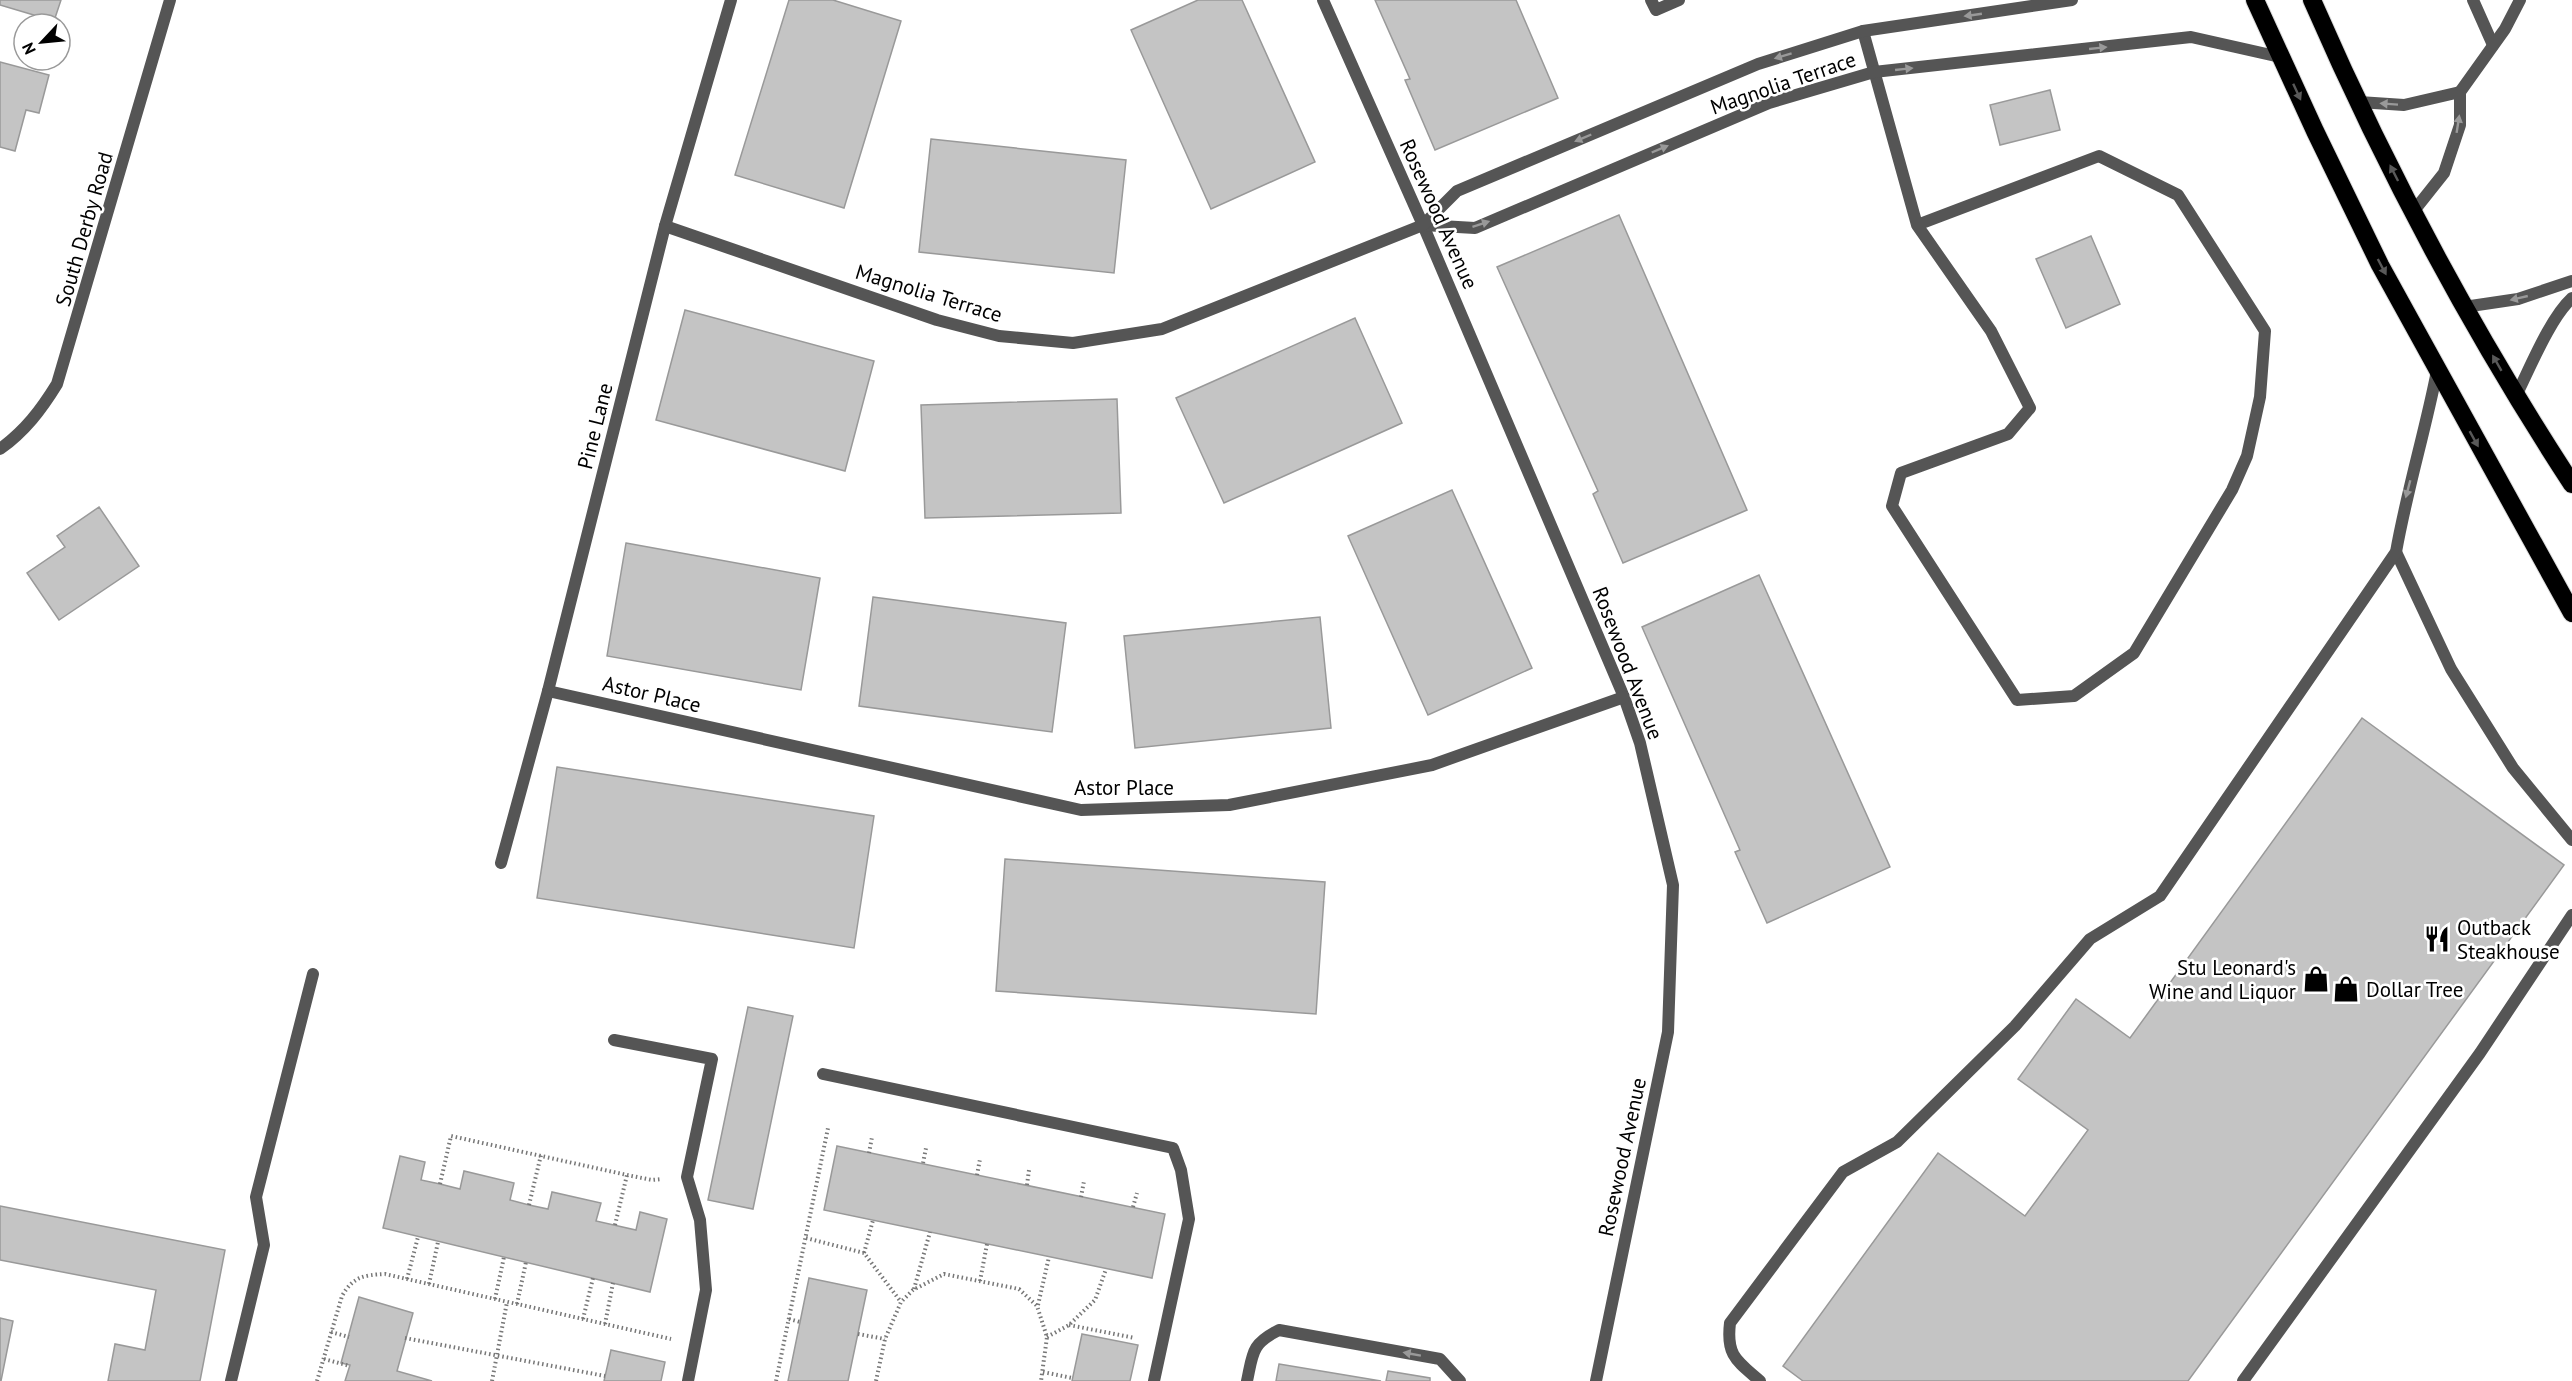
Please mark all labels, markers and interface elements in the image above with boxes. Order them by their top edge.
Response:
one-way arrow [1963,10,1982,19]
north arrow [12,12,72,72]
text: N [17,39,40,58]
one-way arrow [2089,43,2108,52]
street label: Magnolia Terrace [1707,45,1859,121]
one-way arrow [1774,52,1792,61]
one-way arrow [1895,64,1914,74]
one-way arrow [2292,83,2301,100]
one-way arrow [2380,99,2399,109]
one-way arrow [2454,114,2463,133]
one-way arrow [1573,133,1591,143]
street label: Rosewood Avenue [1394,135,1484,293]
one-way arrow [1652,144,1670,154]
street label: South Derby Road [49,149,119,309]
one-way arrow [2389,165,2399,182]
one-way arrow [1472,219,1490,229]
street label: Magnolia Terrace [852,258,1006,328]
one-way arrow [2376,258,2386,276]
one-way arrow [2509,294,2528,303]
one-way arrow [2492,354,2502,371]
street label: Pine Lane [571,380,619,472]
one-way arrow [2469,430,2479,447]
one-way arrow [2403,480,2412,498]
street label: Rosewood Avenue [1586,583,1670,743]
street label: Astor Place [600,670,704,718]
street label: Astor Place [1074,774,1174,801]
place label: Outback Steakhouse [2457,914,2560,965]
restaurant icon: Outback Steakhouse [2422,924,2452,954]
place label: Stu Leonard's Wine and Liquor [2149,954,2296,1005]
shop icon: Stu Leonard's Wine and Liquor [2301,964,2331,994]
shop icon: Dollar Tree [2331,974,2361,1004]
place label: Dollar Tree [2366,976,2463,1003]
street label: Rosewood Avenue [1592,1075,1652,1239]
one-way arrow [1402,1349,1421,1358]

